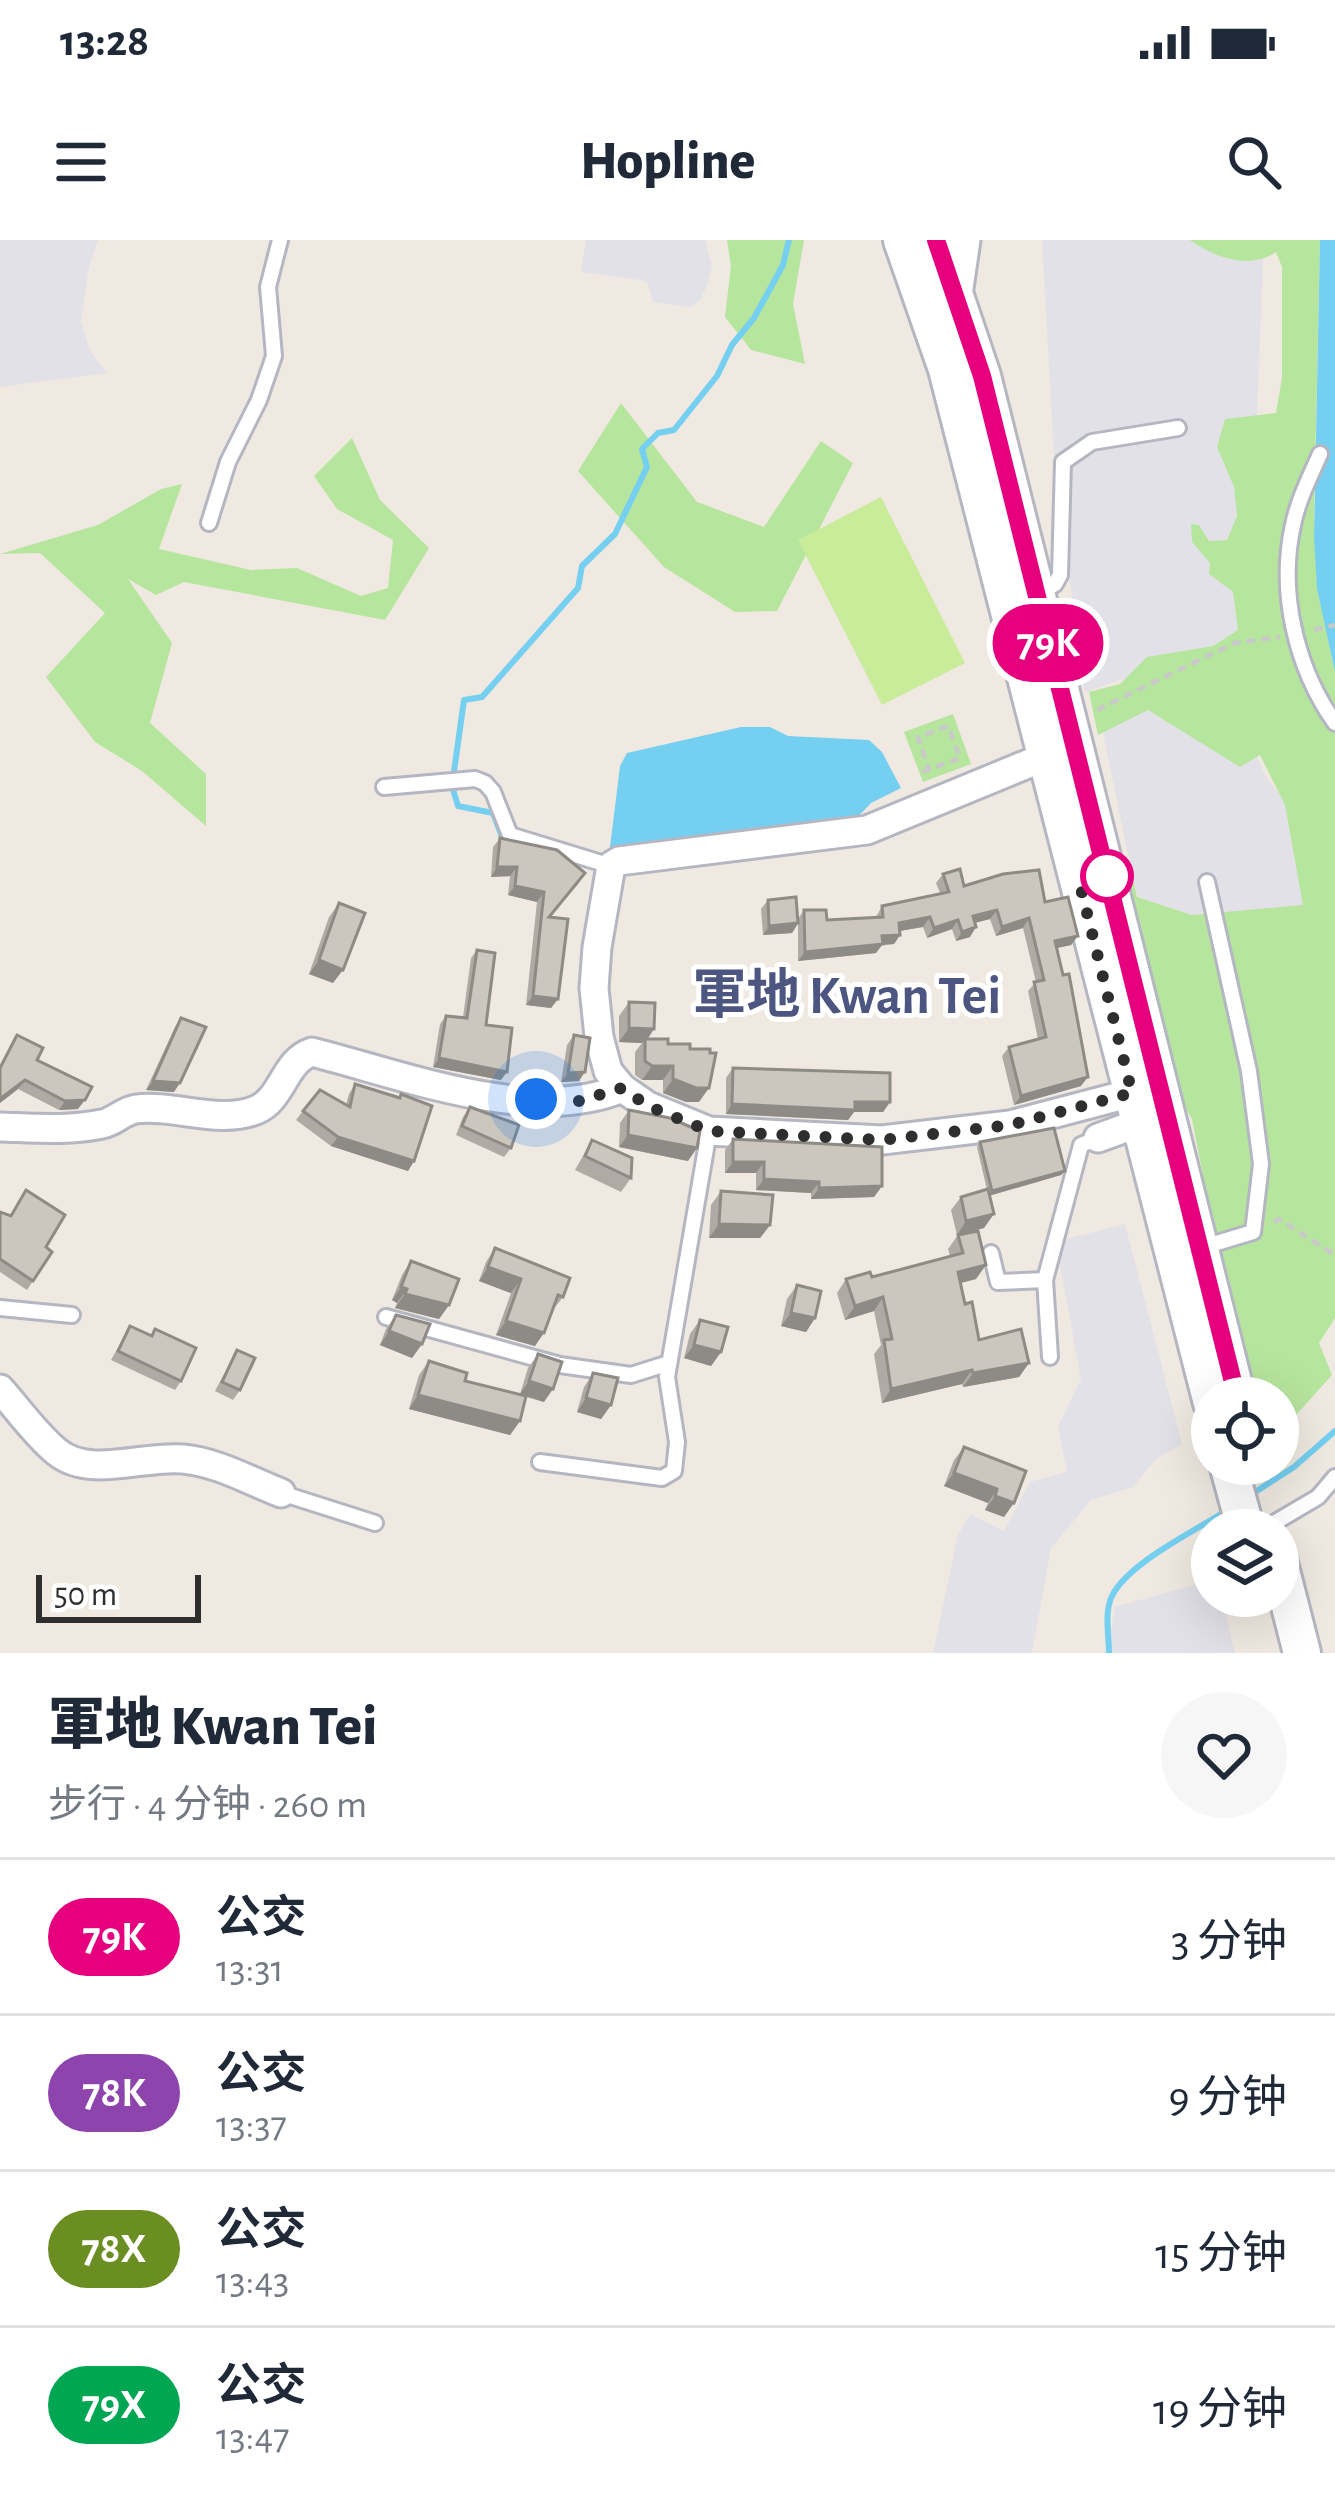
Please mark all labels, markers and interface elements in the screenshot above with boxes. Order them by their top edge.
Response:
text: 13:28 [60,19,149,64]
icon: menu [48,129,114,195]
icon: search [1221,129,1287,195]
text: Hopline [580,135,755,189]
line badge: 79K [979,604,1117,682]
text: 79K [1017,622,1079,664]
unlabelled marker [1082,851,1132,901]
district label: 軍地 Kwan Tei [693,967,1001,1024]
your location [506,1069,566,1129]
map controls [1191,1377,1299,1617]
button: locate [1191,1377,1299,1485]
button: layers [1191,1509,1299,1617]
scale bar [36,1569,201,1622]
text: 50 m [54,1579,117,1612]
button: heart [1161,1692,1287,1818]
text: 軍地 Kwan Tei [48,1698,377,1755]
text: 步行 · 4 分钟 · 260 m [48,1786,367,1825]
text: 公交 [216,1896,306,1941]
text: 79K [83,1916,145,1958]
text: 3 分钟 [1171,1920,1287,1965]
text: 13:31 [216,1950,284,1989]
text: 公交 [216,2052,306,2097]
text: 78K [82,2072,146,2114]
text: 9 分钟 [1168,2076,1287,2121]
text: 13:37 [216,2106,287,2145]
text: 公交 [216,2208,306,2253]
text: 78X [81,2228,147,2270]
text: 15 分钟 [1155,2232,1287,2277]
text: 13:43 [216,2262,289,2301]
text: 公交 [216,2364,306,2409]
text: 79X [82,2384,146,2426]
text: 19 分钟 [1153,2388,1287,2433]
text: 13:47 [216,2418,289,2457]

